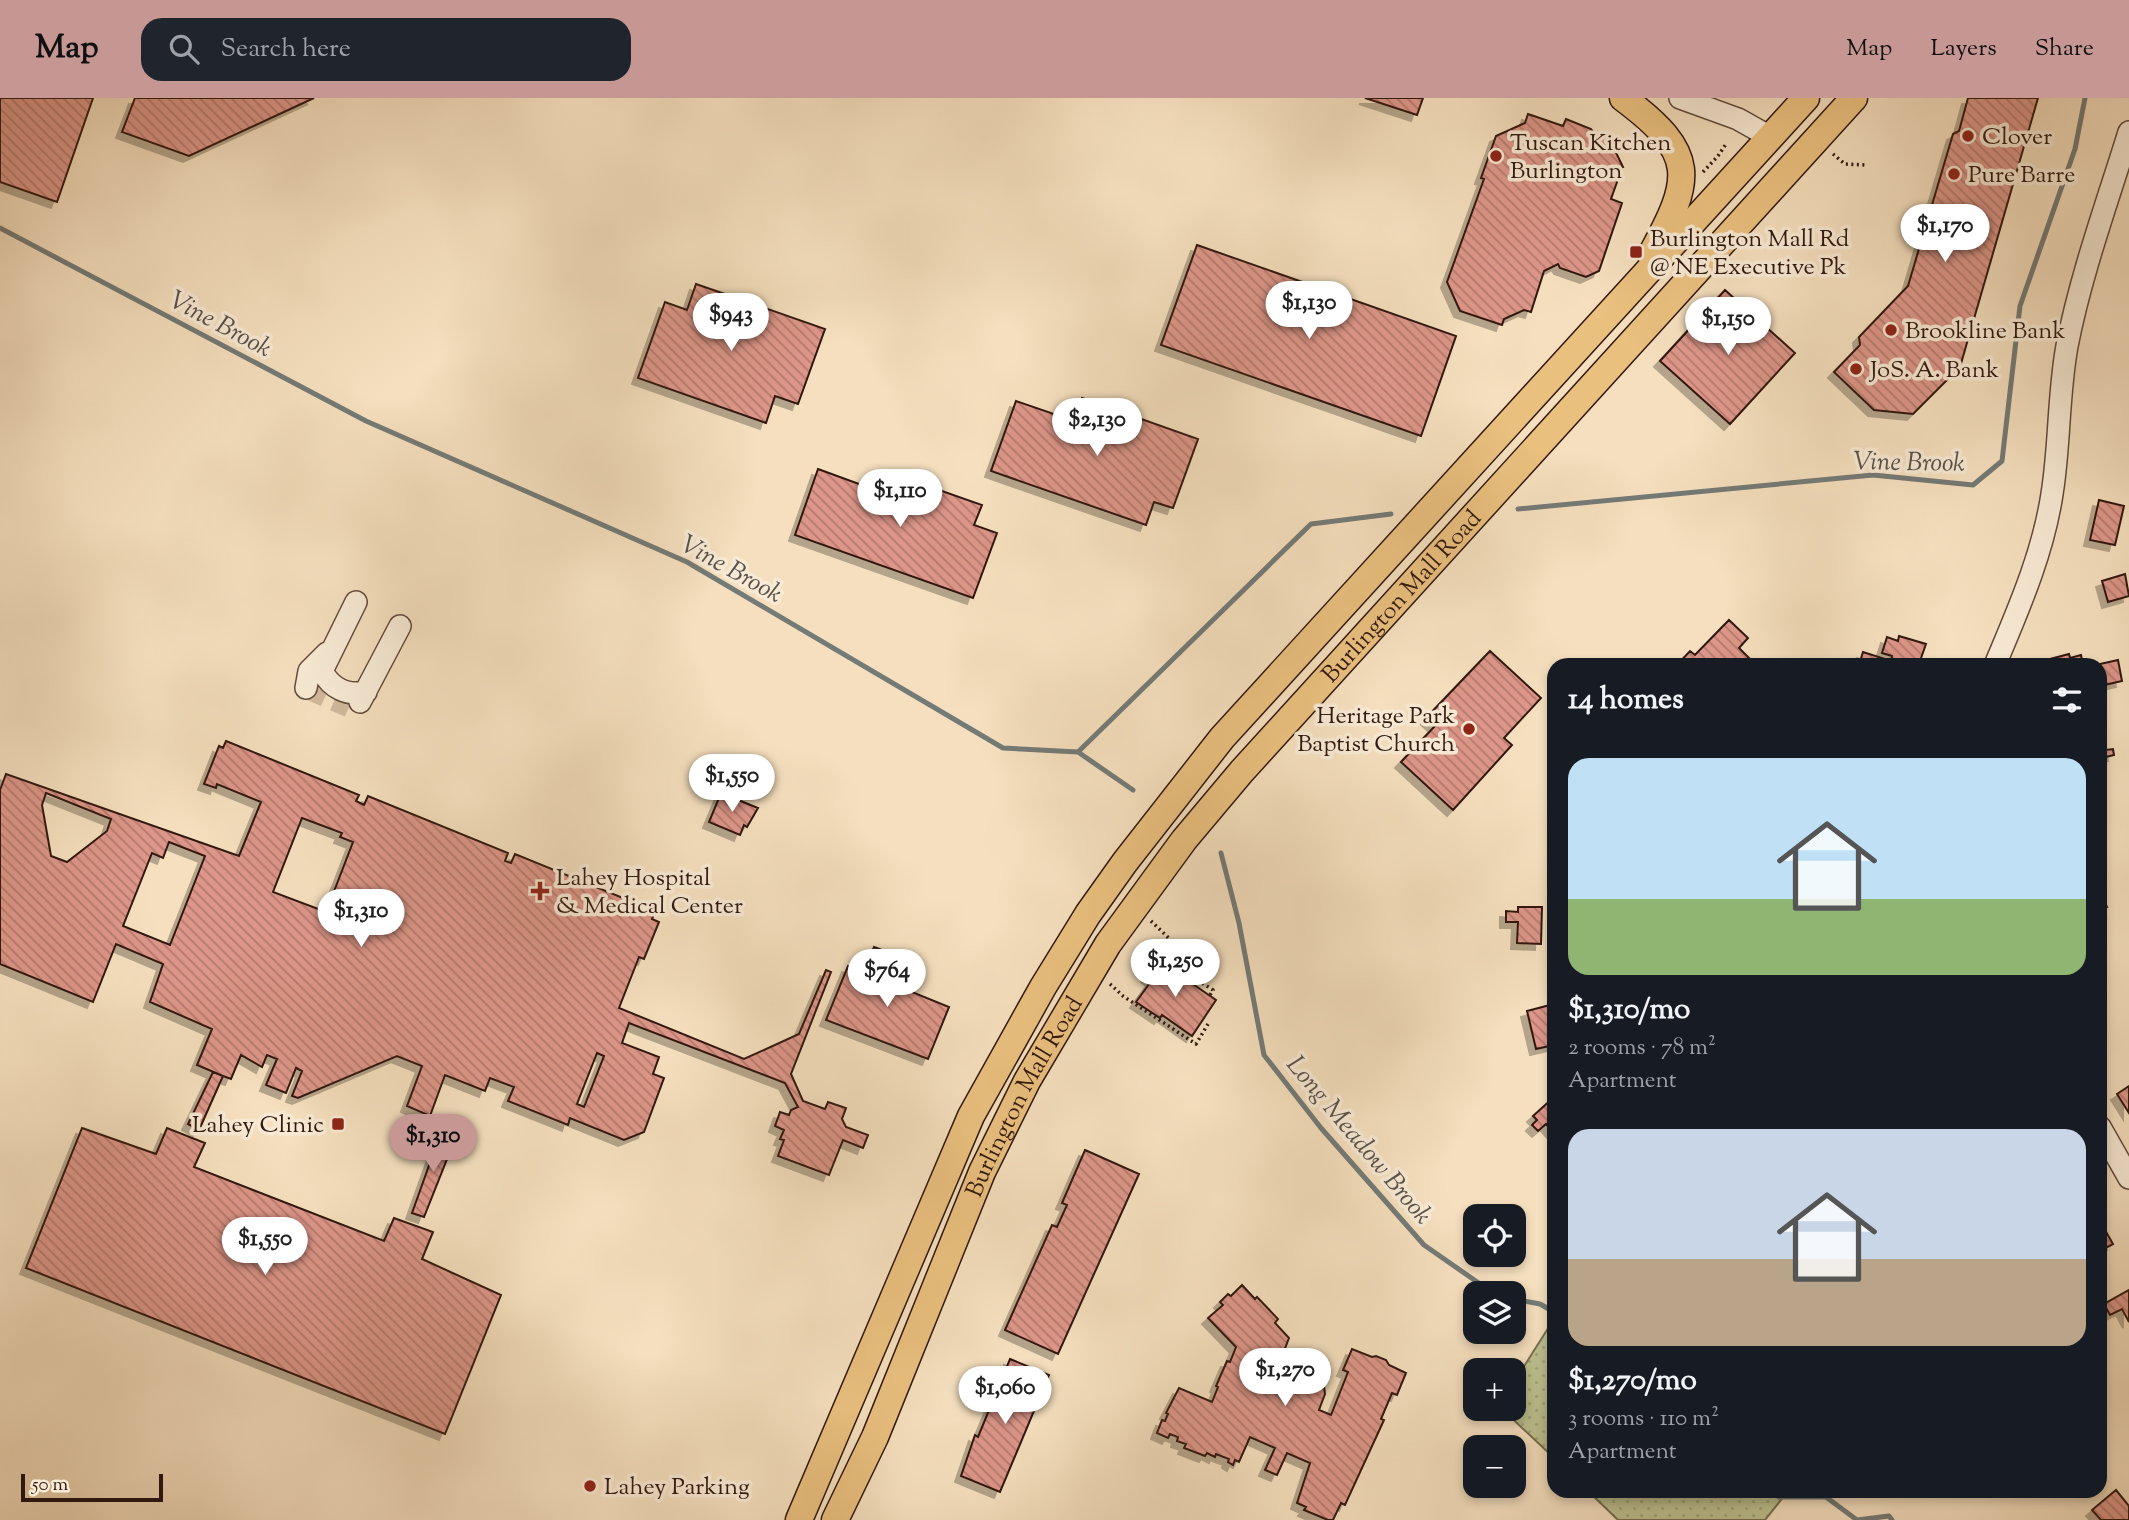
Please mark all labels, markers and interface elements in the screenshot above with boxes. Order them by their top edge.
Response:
search box [141,18,631,81]
text: Map [35,25,99,73]
icon: search [165,30,203,68]
text: Search here [221,31,351,68]
text: Map [1846,32,1892,66]
text: Layers [1930,32,1997,66]
text: Share [2035,32,2094,66]
place label: Clover [1982,121,2052,155]
place label: Tuscan Kitchen Burlington [1510,127,1671,189]
marker: Clover [1960,128,1976,144]
marker: Tuscan Kitchen Burlington [1488,148,1504,164]
place label: Pure Barre [1968,159,2075,193]
marker: Pure Barre [1946,166,1962,182]
pin: $1,170 [1888,204,2002,264]
text: $1,170 [1917,210,1973,243]
place label: Burlington Mall Rd @ NE Executive Pk [1650,223,1850,285]
marker: Burlington Mall Rd @ NE Executive Pk [1628,244,1644,260]
pin: $1,130 [1252,282,1366,341]
water label: Vine Brook [162,283,278,368]
text: $1,130 [1282,287,1336,320]
pin: $943 [690,294,772,353]
pin: $1,150 [1671,298,1785,357]
text: $943 [709,299,753,332]
text: $1,150 [1701,303,1755,336]
place label: Brookline Bank [1905,315,2066,349]
marker: Brookline Bank [1883,322,1899,338]
place label: JoS. A. Bank [1868,354,1999,388]
marker: JoS. A. Bank [1848,361,1864,377]
pin: $2,130 [1040,398,1154,458]
text: $2,130 [1068,404,1126,437]
water label: Vine Brook [1853,444,1965,483]
pin: $1,110 [843,470,957,529]
text: $1,110 [873,475,927,508]
street label: Burlington Mall Road [1315,503,1491,691]
water label: Vine Brook [673,527,789,614]
text: 14 homes [1568,679,1684,722]
icon: filters [2048,681,2086,719]
place label: Heritage Park Baptist Church [1297,700,1455,762]
marker: Heritage Park Baptist Church [1461,721,1477,737]
pin: $1,550 [675,754,789,814]
text: $1,550 [705,760,759,793]
icon: home [1764,803,1890,929]
place label: Lahey Hospital & Medical Center [556,862,743,924]
marker: Lahey Hospital & Medical Center [530,881,550,901]
pin: $1,310 [304,890,418,949]
text: $1,310 [334,895,388,928]
pin: $1,250 [1118,940,1232,999]
text: $1,250 [1147,945,1203,978]
pin: $764 [846,950,928,1009]
text: $764 [864,955,910,988]
text: $1,310/mo [1568,989,1690,1032]
street label: Burlington Mall Road [959,990,1093,1203]
text: 2 rooms · 78 m² [1568,1032,1716,1065]
water label: Long Meadow Brook [1276,1048,1440,1233]
text: Apartment [1568,1065,1677,1098]
place label: Lahey Clinic [192,1109,324,1143]
pin: $1,310 [376,1114,490,1174]
marker: Lahey Clinic [330,1116,346,1132]
text: $1,310 [406,1120,460,1153]
icon: home [1764,1174,1890,1300]
map controls [1463,1204,1526,1498]
button: locate [1463,1204,1526,1267]
pin: $1,550 [208,1218,322,1277]
text: $1,550 [238,1223,292,1256]
button: layers [1463,1281,1526,1344]
pin: $1,270 [1228,1348,1342,1408]
text: $1,270 [1255,1354,1315,1387]
button: + [1463,1358,1526,1421]
text: $1,270/mo [1568,1360,1697,1403]
pin: $1,060 [948,1366,1062,1426]
text: $1,060 [975,1372,1035,1405]
text: 3 rooms · 110 m² [1568,1403,1719,1436]
button: − [1463,1435,1526,1498]
text: Apartment [1568,1436,1677,1469]
scale bar [21,1471,163,1503]
place label: Lahey Parking [604,1471,750,1505]
text: 50 m [32,1472,68,1499]
marker: Lahey Parking [582,1478,598,1494]

